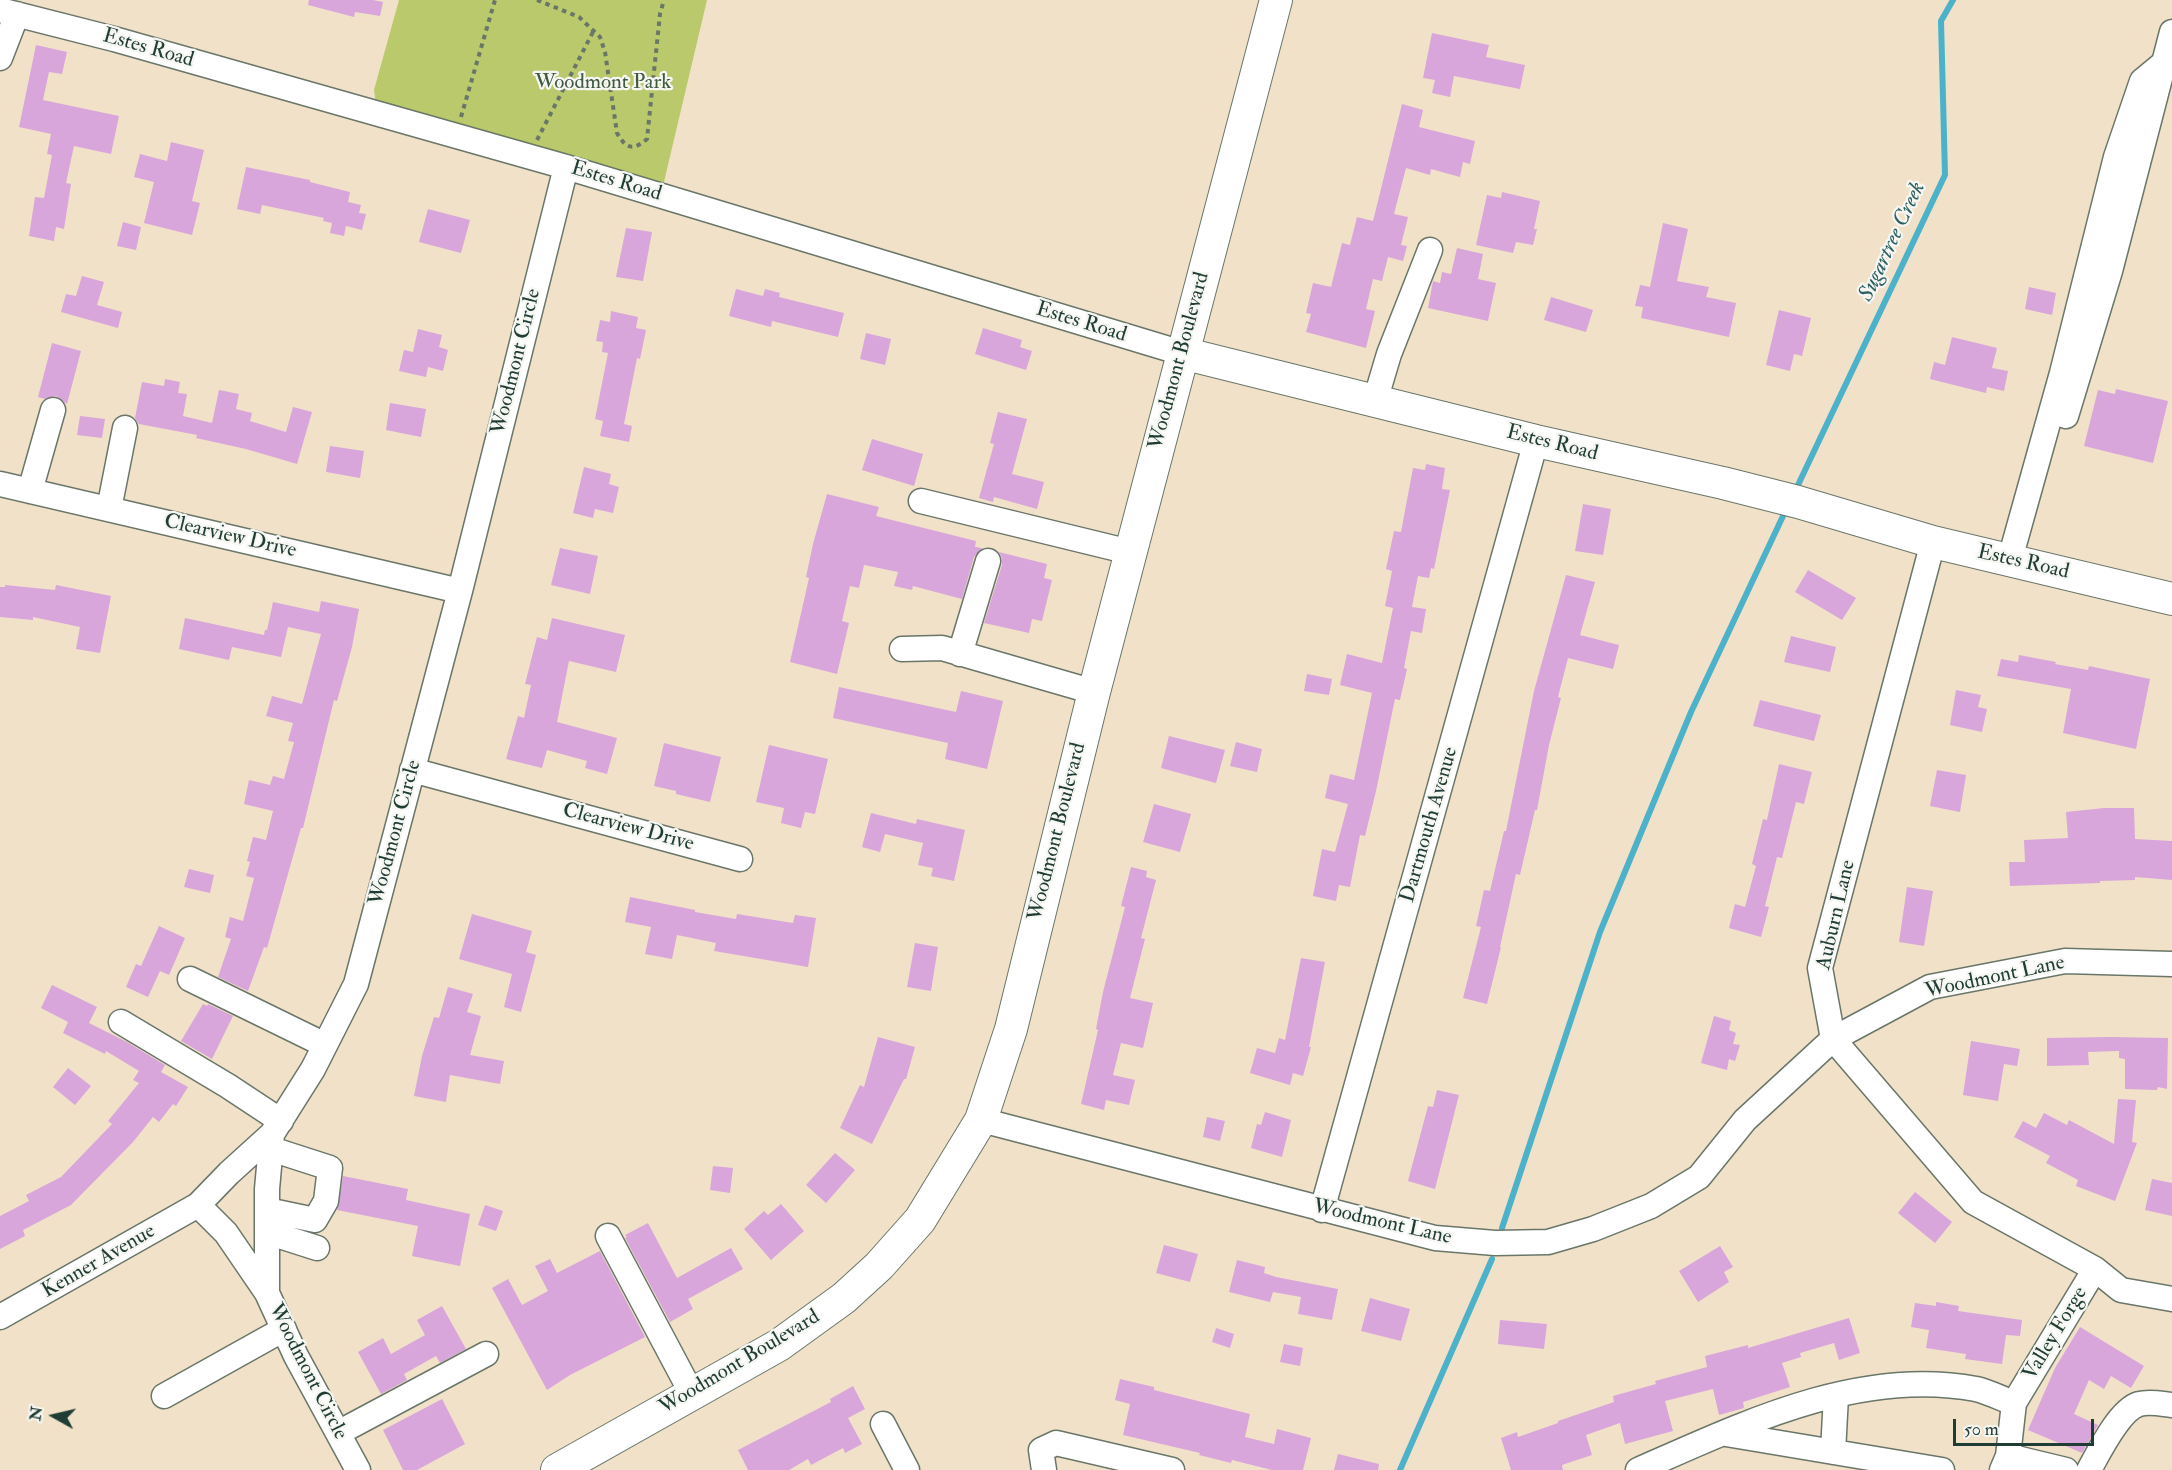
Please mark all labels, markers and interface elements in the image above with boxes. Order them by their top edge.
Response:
street label: Estes Road [100,24,196,74]
park label: Woodmont Park [535,70,671,96]
street label: Estes Road [568,156,664,208]
water label: Sugartree Creek [1854,178,1932,306]
street label: Woodmont Boulevard [1144,269,1216,453]
street label: Woodmont Circle [487,286,547,438]
street label: Estes Road [1033,297,1129,349]
street label: Estes Road [1504,420,1600,468]
street label: Clearview Drive [161,510,299,564]
street label: Estes Road [1975,540,2071,586]
street label: Woodmont Boulevard [1024,740,1092,924]
street label: Dartmouth Avenue [1396,744,1464,906]
street label: Woodmont Circle [364,758,428,908]
street label: Clearview Drive [560,798,696,858]
street label: Auburn Lane [1812,858,1862,972]
street label: Woodmont Lane [1923,951,2067,1005]
street label: Woodmont Lane [1310,1195,1454,1251]
street label: Kenner Avenue [38,1219,160,1305]
street label: Valley Forge [2018,1283,2094,1385]
street label: Woodmont Circle [262,1300,352,1444]
street label: Woodmont Boulevard [655,1305,825,1421]
north arrow [24,1386,84,1446]
text: N [25,1405,47,1422]
scale bar [1956,1407,2097,1445]
text: 50 m [1964,1418,1999,1441]

